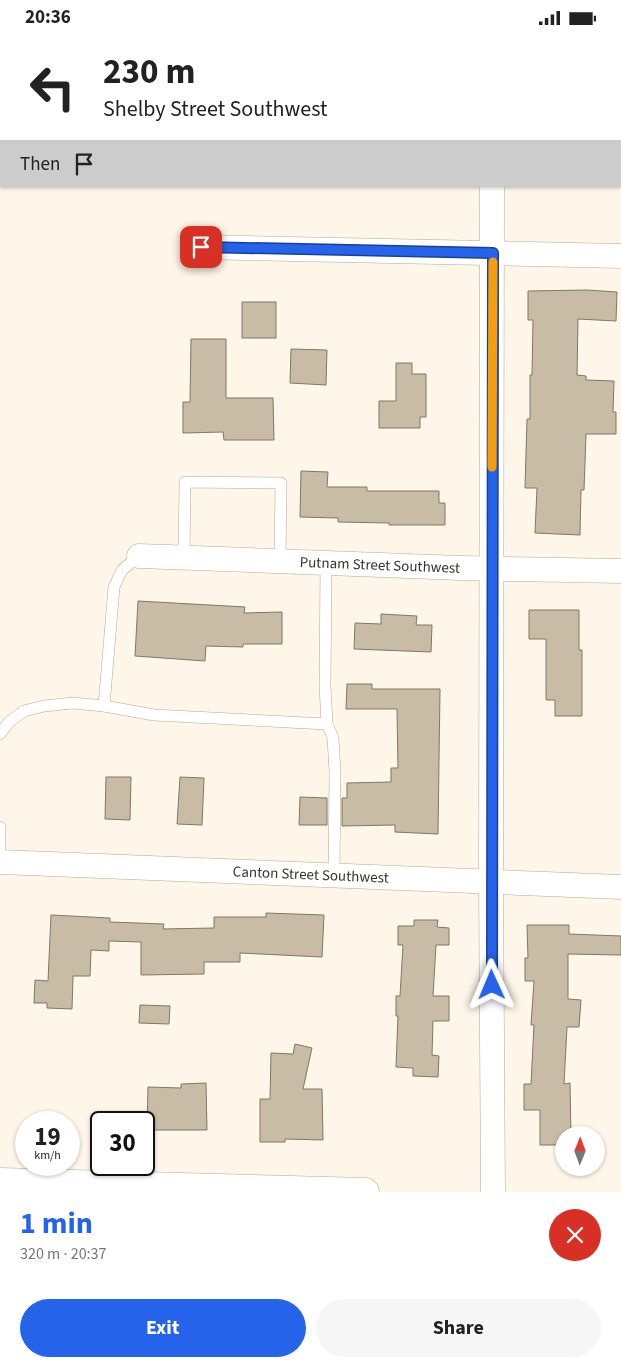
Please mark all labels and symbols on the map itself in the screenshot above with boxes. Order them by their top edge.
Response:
pin [180,226,222,268]
street label: Putnam Street Southwest [299,551,460,578]
street label: Canton Street Southwest [232,861,389,888]
position arrow [465,958,517,1010]
speed limit sign: 30 [90,1111,155,1176]
north arrow [555,1126,605,1176]

